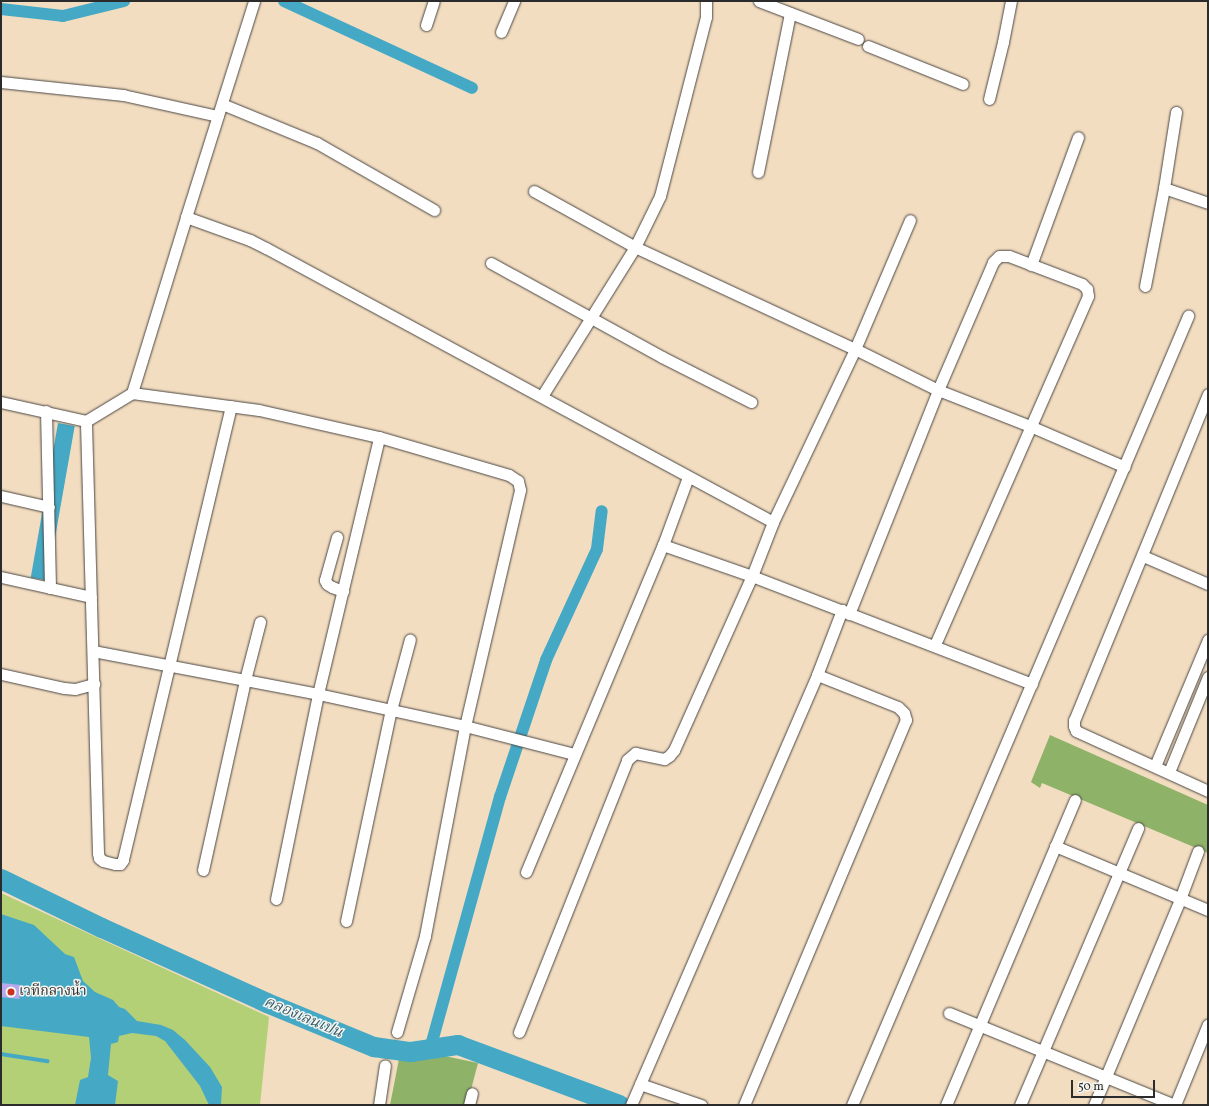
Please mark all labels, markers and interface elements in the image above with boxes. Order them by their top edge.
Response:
place label: เวทีกลางน้ำ [19,984,87,1000]
marker: เวทีกลางน้ำ [6,987,16,997]
water label: คลองเลนเปน [261,993,345,1043]
scale bar [1073,1072,1157,1098]
text: 50 m [1078,1079,1104,1095]

